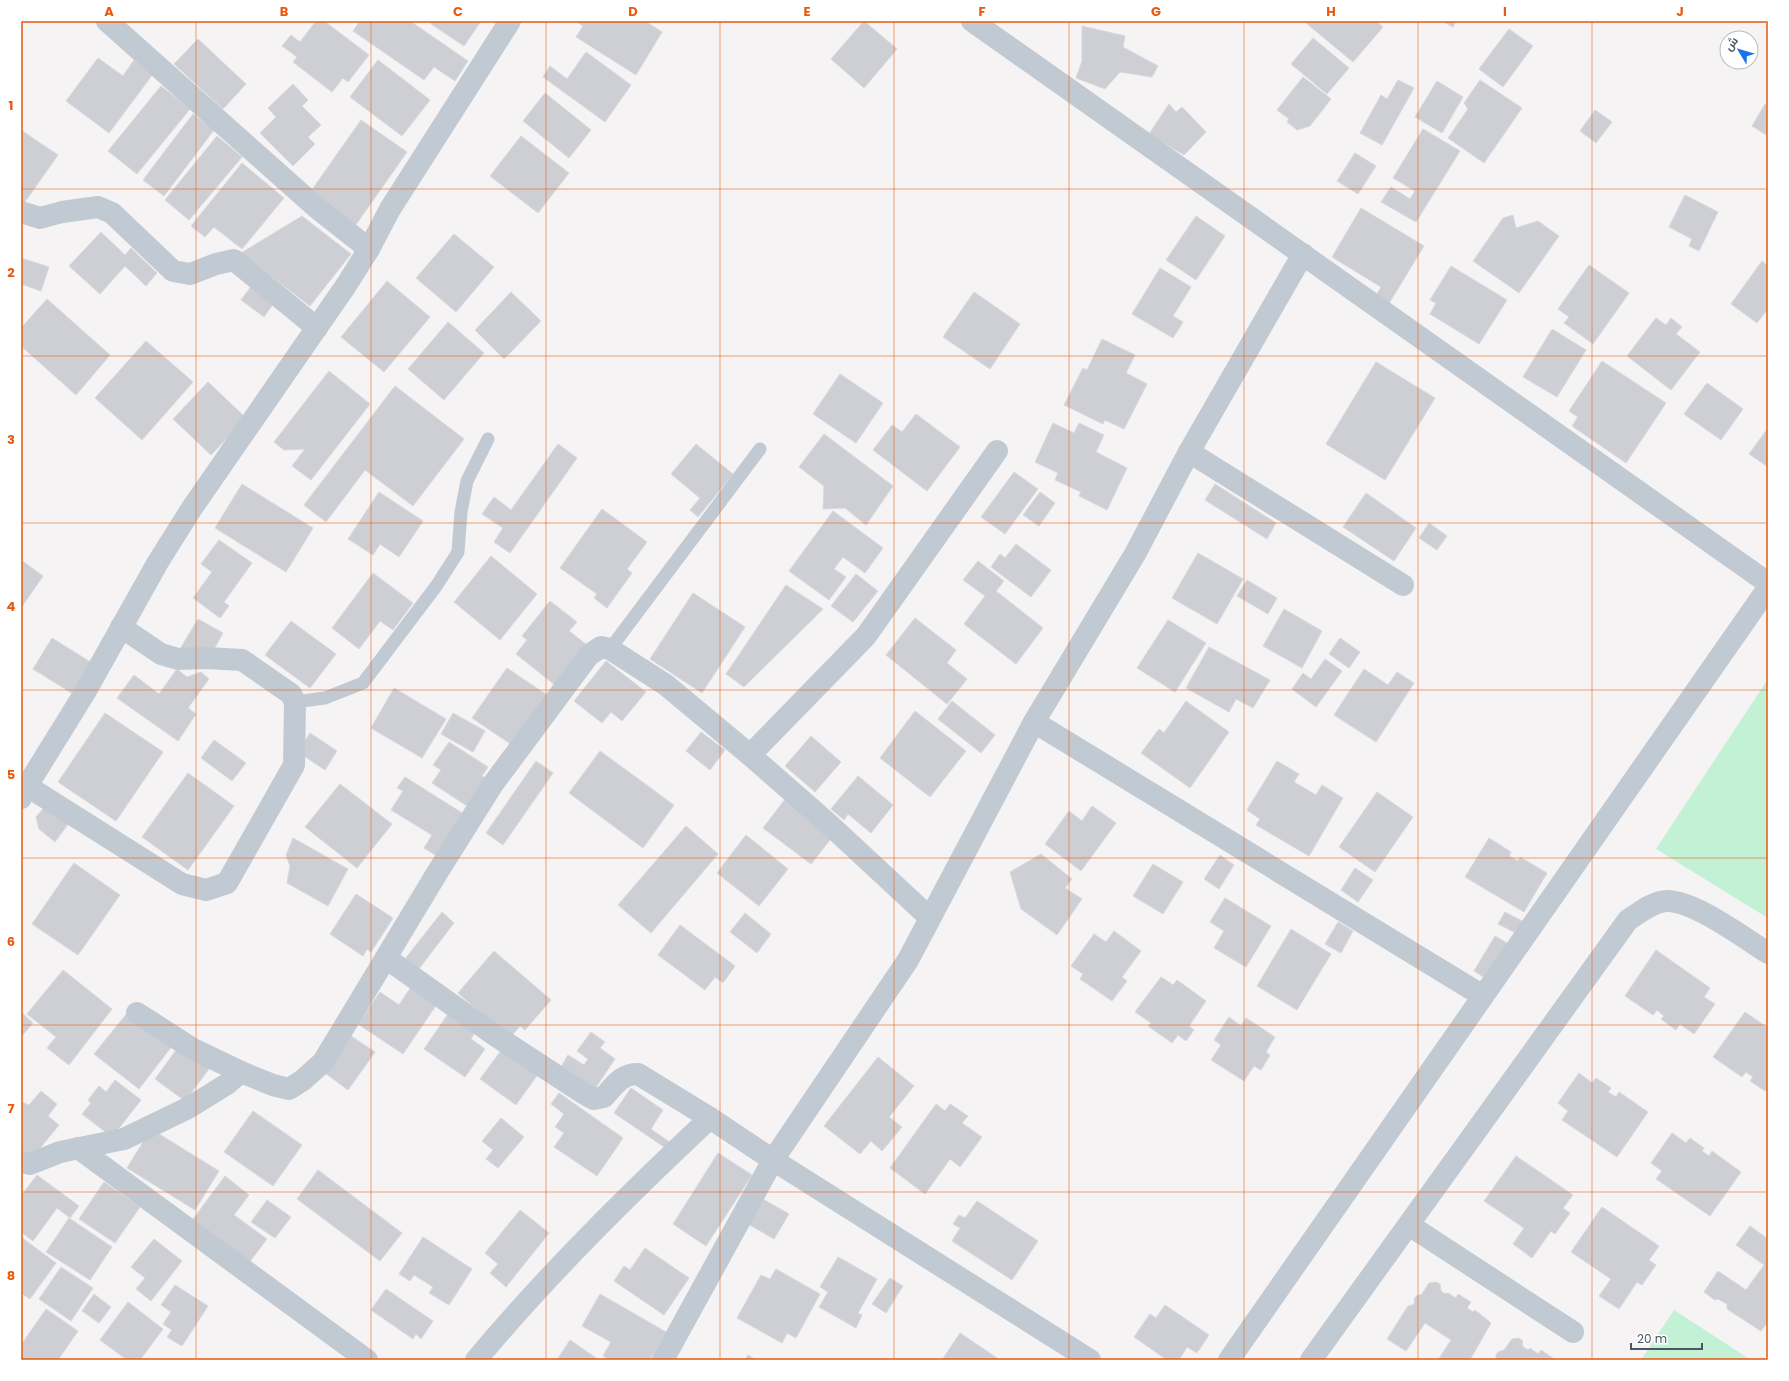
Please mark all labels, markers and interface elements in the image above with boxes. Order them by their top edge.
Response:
text: A [104,2,114,21]
text: B [280,2,289,21]
text: C [453,2,463,21]
text: D [628,2,638,21]
text: E [803,2,811,21]
text: F [978,2,986,21]
text: G [1151,2,1161,21]
text: H [1326,2,1336,21]
text: I [1503,2,1507,21]
text: J [1676,2,1684,21]
north arrow [1719,30,1759,70]
text: ش [1720,33,1742,54]
text: 1 [9,96,13,115]
text: 2 [7,263,15,282]
text: 3 [7,430,15,449]
text: 4 [7,597,16,616]
text: 5 [7,765,15,784]
text: 6 [7,932,15,951]
text: 7 [8,1099,15,1118]
text: 8 [7,1266,15,1285]
scale bar [1631,1325,1702,1351]
text: 20 m [1637,1330,1667,1347]

